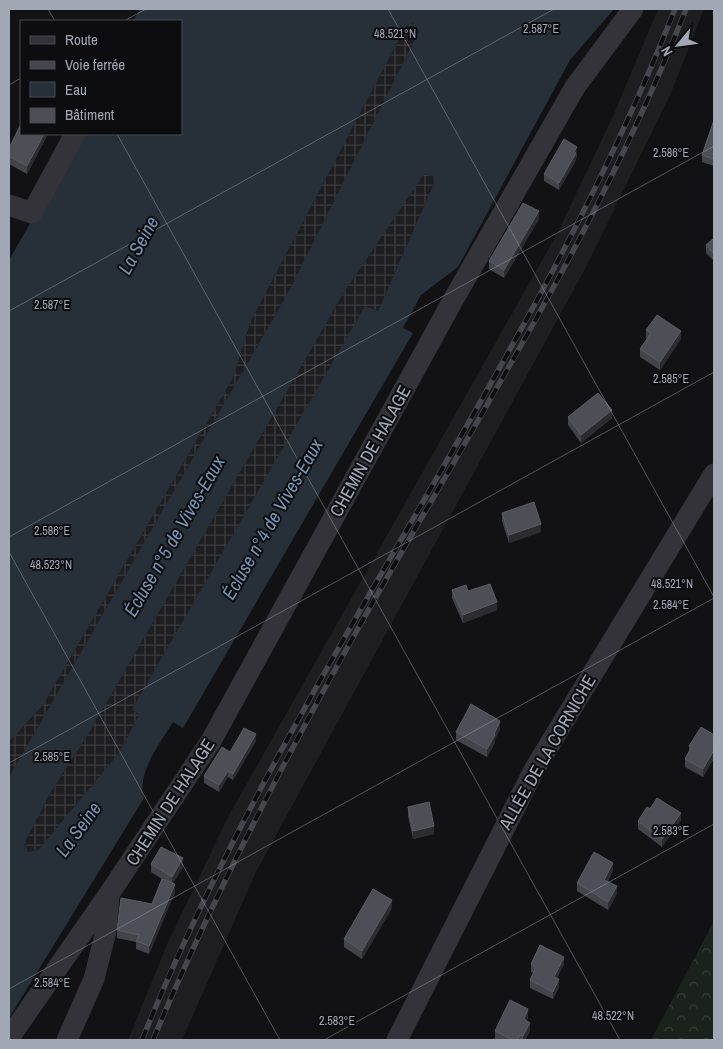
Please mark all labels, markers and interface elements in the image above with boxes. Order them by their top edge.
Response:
legend [20,20,182,135]
north arrow [653,20,703,70]
text: 2.587°E [523,21,559,37]
text: 48.521°N [374,26,416,42]
text: Route [65,29,98,50]
text: N [657,43,677,59]
text: Voie ferrée [65,54,125,75]
text: Eau [65,79,87,100]
text: Bâtiment [65,104,115,125]
text: 2.586°E [653,145,689,161]
water label: La Seine [112,211,164,279]
text: 2.587°E [34,297,70,313]
text: 2.585°E [653,371,689,387]
street label: CHEMIN DE HALAGE [323,381,417,521]
water label: Écluse n°4 de Vives-Eaux [215,433,329,604]
water label: Écluse n°5 de Vives-Eaux [117,450,231,621]
text: 2.586°E [34,523,70,539]
text: 48.523°N [30,557,72,573]
text: 48.521°N [651,576,693,592]
text: 2.584°E [653,597,689,613]
street label: ALLÉE DE LA CORNICHE [492,670,602,835]
street label: CHEMIN DE HALAGE [120,734,220,870]
text: 2.585°E [34,749,70,765]
water label: La Seine [49,796,107,862]
text: 2.583°E [653,823,689,839]
text: 2.584°E [34,975,70,991]
text: 48.522°N [592,1008,634,1024]
text: 2.583°E [319,1013,355,1029]

